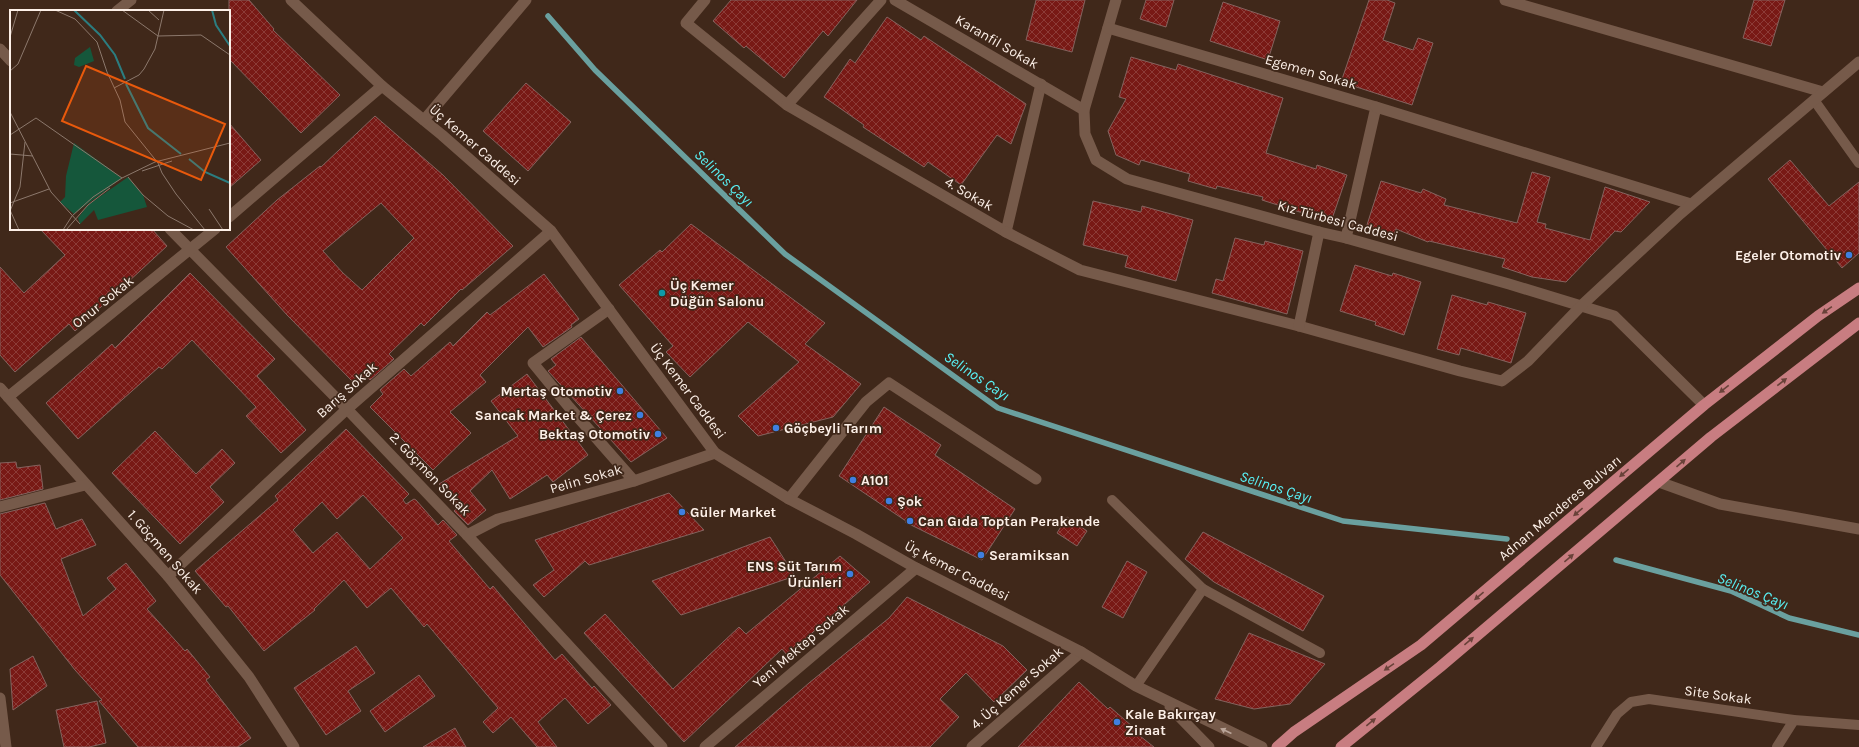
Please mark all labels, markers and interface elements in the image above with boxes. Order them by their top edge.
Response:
inset map [10,10,230,230]
street label: Karanfil Sokak [952,11,1042,73]
street label: Egemen Sokak [1263,51,1359,93]
street label: Üç Kemer Caddesi [426,101,524,189]
water label: Selinos Çayı [691,145,757,211]
street label: 4. Sokak [942,173,996,215]
street label: Kız Türbesi Caddesi [1276,197,1400,245]
place label: Egeler Otomotiv [1735,247,1842,264]
marker: Egeler Otomotiv [1844,250,1854,260]
street label: Onur Sokak [69,272,137,332]
place label: Üç Kemer Düğün Salonu [670,277,764,310]
marker: Üç Kemer Düğün Salonu [657,288,667,298]
one-way arrow [1822,306,1832,314]
street label: Üç Kemer Caddesi [646,340,730,442]
water label: Selinos Çayı [941,348,1013,404]
street label: Barış Sokak [313,358,381,422]
one-way arrow [1777,378,1788,386]
place label: Mertaş Otomotiv [501,383,613,400]
one-way arrow [1718,385,1729,394]
marker: Mertaş Otomotiv [615,386,625,396]
place label: Sancak Market & Çerez [475,407,632,424]
marker: Sancak Market & Çerez [635,410,645,420]
place label: Göçbeyli Tarım [784,420,882,437]
marker: Göçbeyli Tarım [771,423,781,433]
place label: Bektaş Otomotiv [539,426,651,443]
street label: 2. Göçmen Sokak [386,429,474,519]
marker: Bektaş Otomotiv [653,429,663,439]
street label: Adnan Menderes Bulvarı [1495,452,1625,564]
one-way arrow [1675,459,1686,468]
street label: Pelin Sokak [548,461,624,497]
water label: Selinos Çayı [1237,467,1315,507]
one-way arrow [1619,468,1629,477]
place label: A101 [861,472,889,489]
marker: A101 [848,475,858,485]
place label: Şok [897,493,923,510]
marker: Şok [884,496,894,506]
place label: Güler Market [690,504,777,521]
street label: 1. Göçmen Sokak [124,506,206,598]
marker: Güler Market [677,507,687,517]
one-way arrow [1573,507,1583,516]
place label: Can Gıda Toptan Perakende [918,513,1100,530]
marker: Can Gıda Toptan Perakende [905,516,915,526]
street label: Üç Kemer Caddesi [902,537,1012,605]
place label: Seramiksan [989,547,1070,564]
marker: Seramiksan [976,550,986,560]
one-way arrow [1564,553,1574,562]
place label: ENS Süt Tarım Ürünleri [747,558,842,591]
marker: ENS Süt Tarım Ürünleri [845,569,855,579]
water label: Selinos Çayı [1715,569,1791,613]
one-way arrow [1474,591,1485,600]
street label: Yeni Mektep Sokak [749,601,853,691]
one-way arrow [1464,637,1475,646]
street label: 4. Üç Kemer Sokak [967,643,1067,733]
one-way arrow [1384,663,1394,671]
street label: Site Sokak [1683,682,1753,708]
place label: Kale Bakırçay Ziraat [1125,706,1216,739]
marker: Kale Bakırçay Ziraat [1112,717,1122,727]
one-way arrow [1366,718,1377,727]
one-way arrow [1221,728,1232,734]

